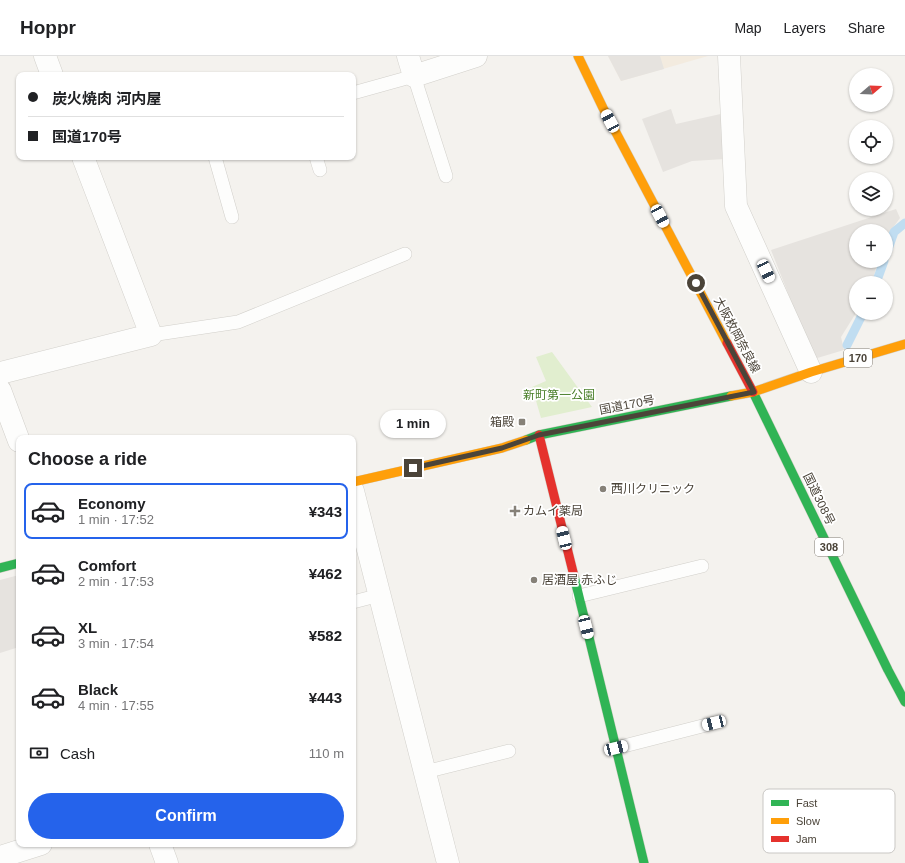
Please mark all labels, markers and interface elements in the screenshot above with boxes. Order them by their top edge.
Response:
text: Hoppr [20,17,76,38]
text: Map [734,20,762,36]
text: Layers [784,20,826,36]
text: Share [848,20,885,36]
north arrow [849,68,893,112]
map controls [849,68,893,320]
text: 炭火焼肉 河内屋 [52,90,161,107]
car [599,108,621,134]
button: locate [849,120,893,164]
text: 国道170号 [52,128,122,145]
button: layers [849,172,893,216]
car [649,203,671,229]
button: + [849,224,893,268]
car [755,258,777,284]
route start [687,274,705,292]
button: − [849,276,893,320]
street label: 大阪枚岡奈良線 [711,295,763,375]
road number: 170 [844,349,872,367]
park label: 新町第一公園 [523,388,595,402]
street label: 国道170号 [598,393,656,417]
callout: 1 min [380,410,446,438]
place label: 箱殿 [490,415,514,429]
text: 1 min [396,416,430,431]
marker: 箱殿 [517,417,527,427]
text: Choose a ride [28,449,147,469]
route end [404,459,422,477]
street label: 国道308号 [800,471,838,527]
place label: 西川クリニック [611,482,695,496]
marker: 西川クリニック [598,484,608,494]
icon: car [30,493,66,529]
text: Economy [78,495,146,512]
text: ¥343 [309,503,342,520]
place label: カムイ薬局 [523,504,583,518]
marker: カムイ薬局 [510,506,520,516]
text: 1 min · 17:52 [78,512,154,527]
car [555,525,573,551]
road number: 308 [815,538,843,556]
icon: car [30,555,66,591]
text: Comfort [78,557,136,574]
text: ¥462 [309,565,342,582]
place label: 居酒屋 赤ふじ [542,573,617,587]
text: 2 min · 17:53 [78,574,154,589]
marker: 居酒屋 赤ふじ [529,575,539,585]
car [577,614,595,640]
icon: car [30,617,66,653]
text: XL [78,619,97,636]
text: ¥582 [309,627,342,644]
text: 3 min · 17:54 [78,636,154,651]
icon: car [30,679,66,715]
text: Black [78,681,118,698]
text: ¥443 [309,689,342,706]
text: 4 min · 17:55 [78,698,154,713]
car [701,714,727,732]
car [603,739,629,757]
icon: cash [28,742,50,764]
text: Cash [60,745,95,762]
text: 110 m [309,746,344,761]
legend [763,789,895,853]
button: Confirm [28,793,344,839]
text: Fast [796,797,817,809]
text: Slow [796,815,820,827]
text: Jam [796,833,817,845]

